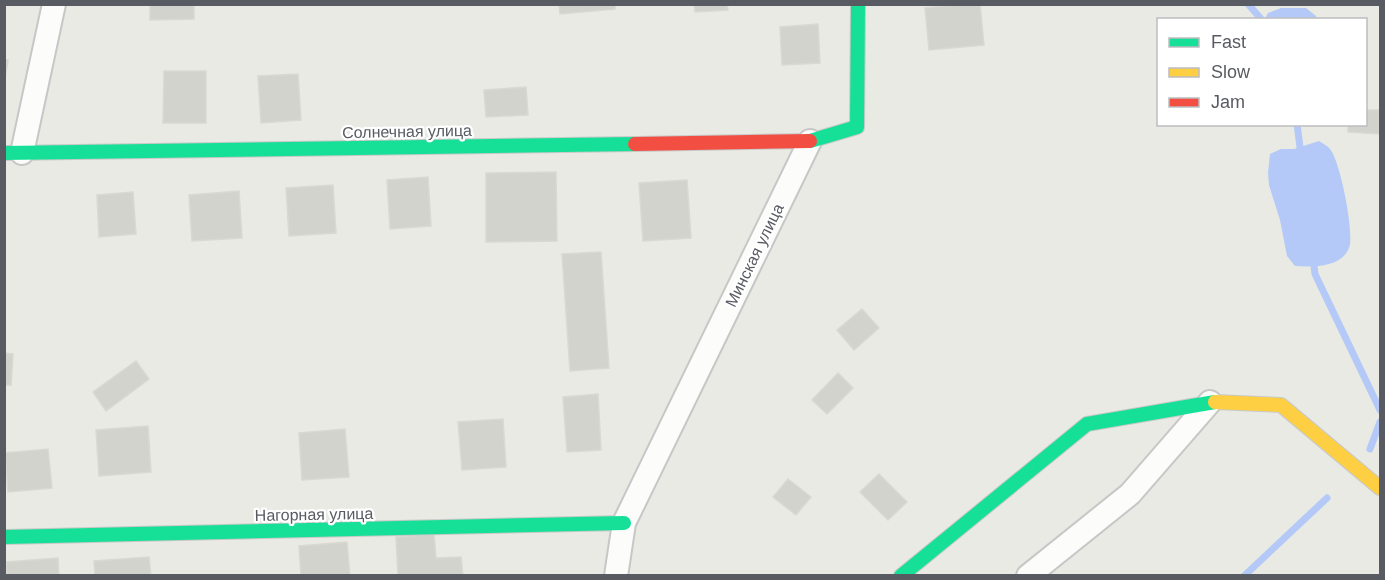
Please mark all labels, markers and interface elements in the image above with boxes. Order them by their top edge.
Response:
legend [1157,18,1367,126]
text: Fast [1211,32,1246,52]
text: Slow [1211,62,1251,82]
text: Jam [1211,92,1245,112]
street label: Солнечная улица [342,122,472,141]
street label: Минская улица [722,201,787,309]
street label: Нагорная улица [255,505,374,524]

